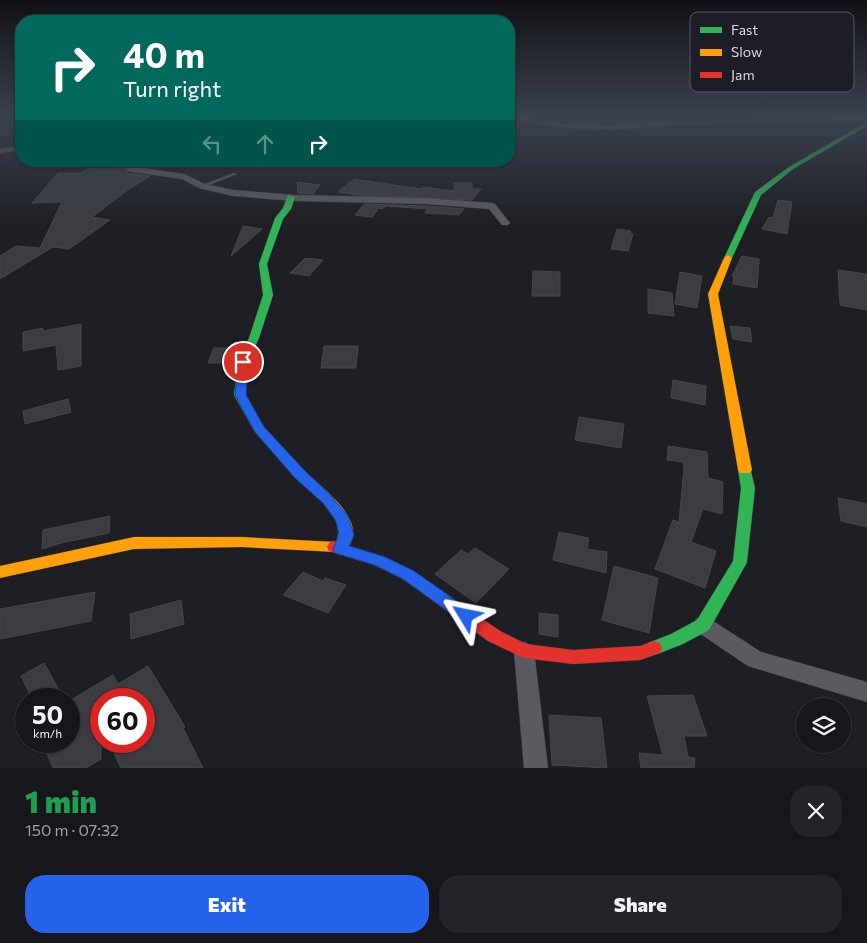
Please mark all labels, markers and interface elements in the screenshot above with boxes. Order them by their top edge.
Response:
legend [690,12,854,92]
text: Fast [731,21,758,38]
text: 40 m [123,32,205,75]
icon: right [40,35,105,100]
text: Slow [731,43,762,60]
text: Jam [731,66,755,83]
text: Turn right [123,75,221,102]
icon: left [198,130,226,158]
icon: ahead [251,130,279,158]
icon: right [304,130,332,158]
pin [222,341,264,383]
icon: arrive [229,348,257,376]
position arrow [439,589,491,641]
speed limit sign: 60 [90,688,155,753]
map controls [796,698,851,753]
button: layers [796,698,851,753]
text: 50 [32,699,63,729]
text: km/h [33,726,62,740]
text: 1 min [25,782,97,819]
button: close [790,785,842,837]
text: 150 m · 07:32 [25,820,119,839]
button: Exit [25,875,429,933]
button: Share [439,875,842,933]

